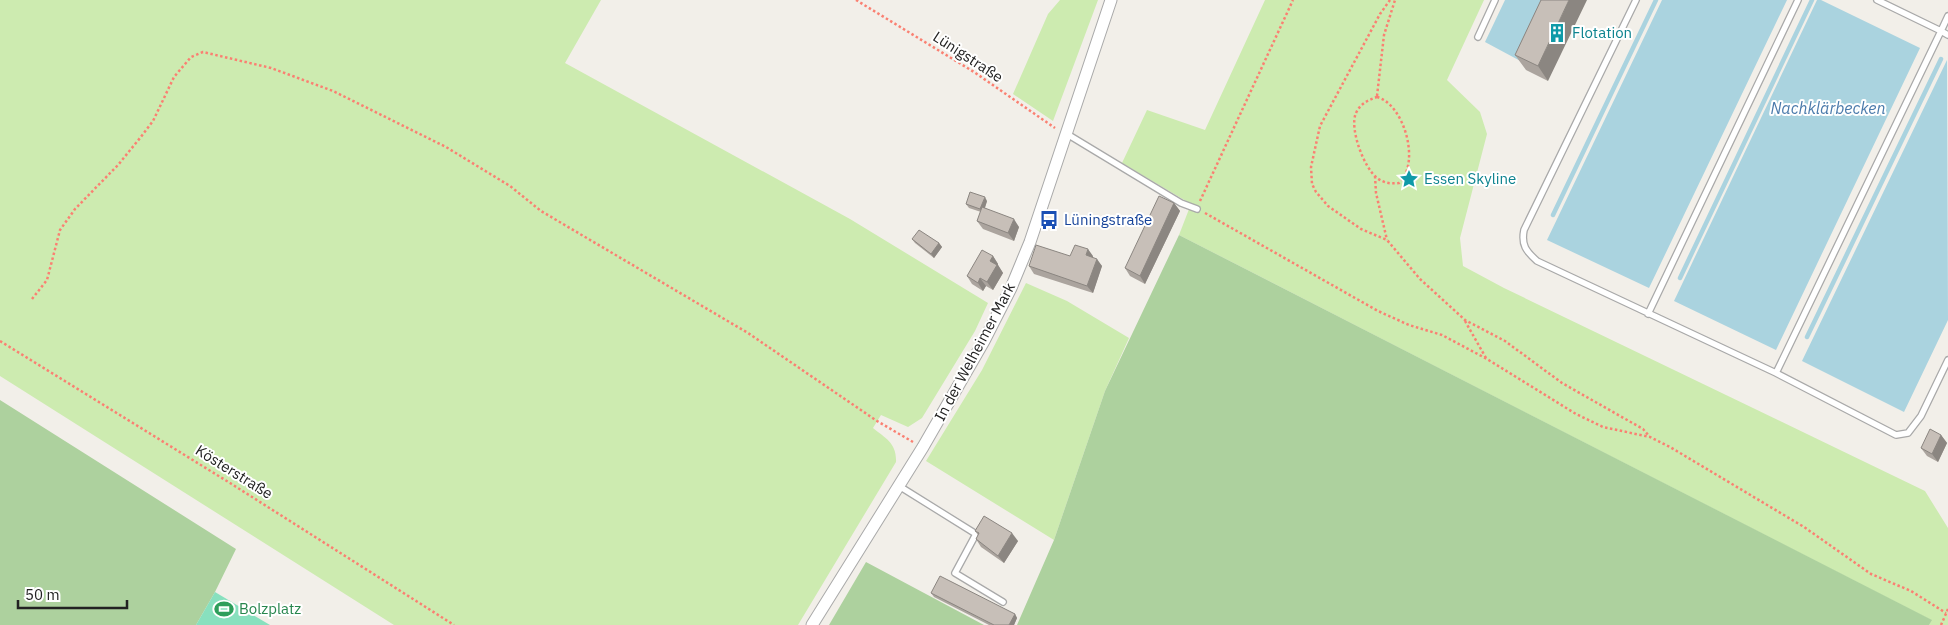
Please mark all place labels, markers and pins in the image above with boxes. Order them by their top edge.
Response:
building icon: Flotation [1546,22,1568,44]
place label: Flotation [1572,23,1632,42]
place icon: Essen Skyline [1398,168,1420,190]
place label: Essen Skyline [1424,169,1516,188]
bus stop icon: Lüningstraße [1038,209,1060,231]
place label: Lüningstraße [1064,210,1152,229]
sports icon: Bolzplatz [213,598,235,620]
place label: Bolzplatz [239,599,301,618]

